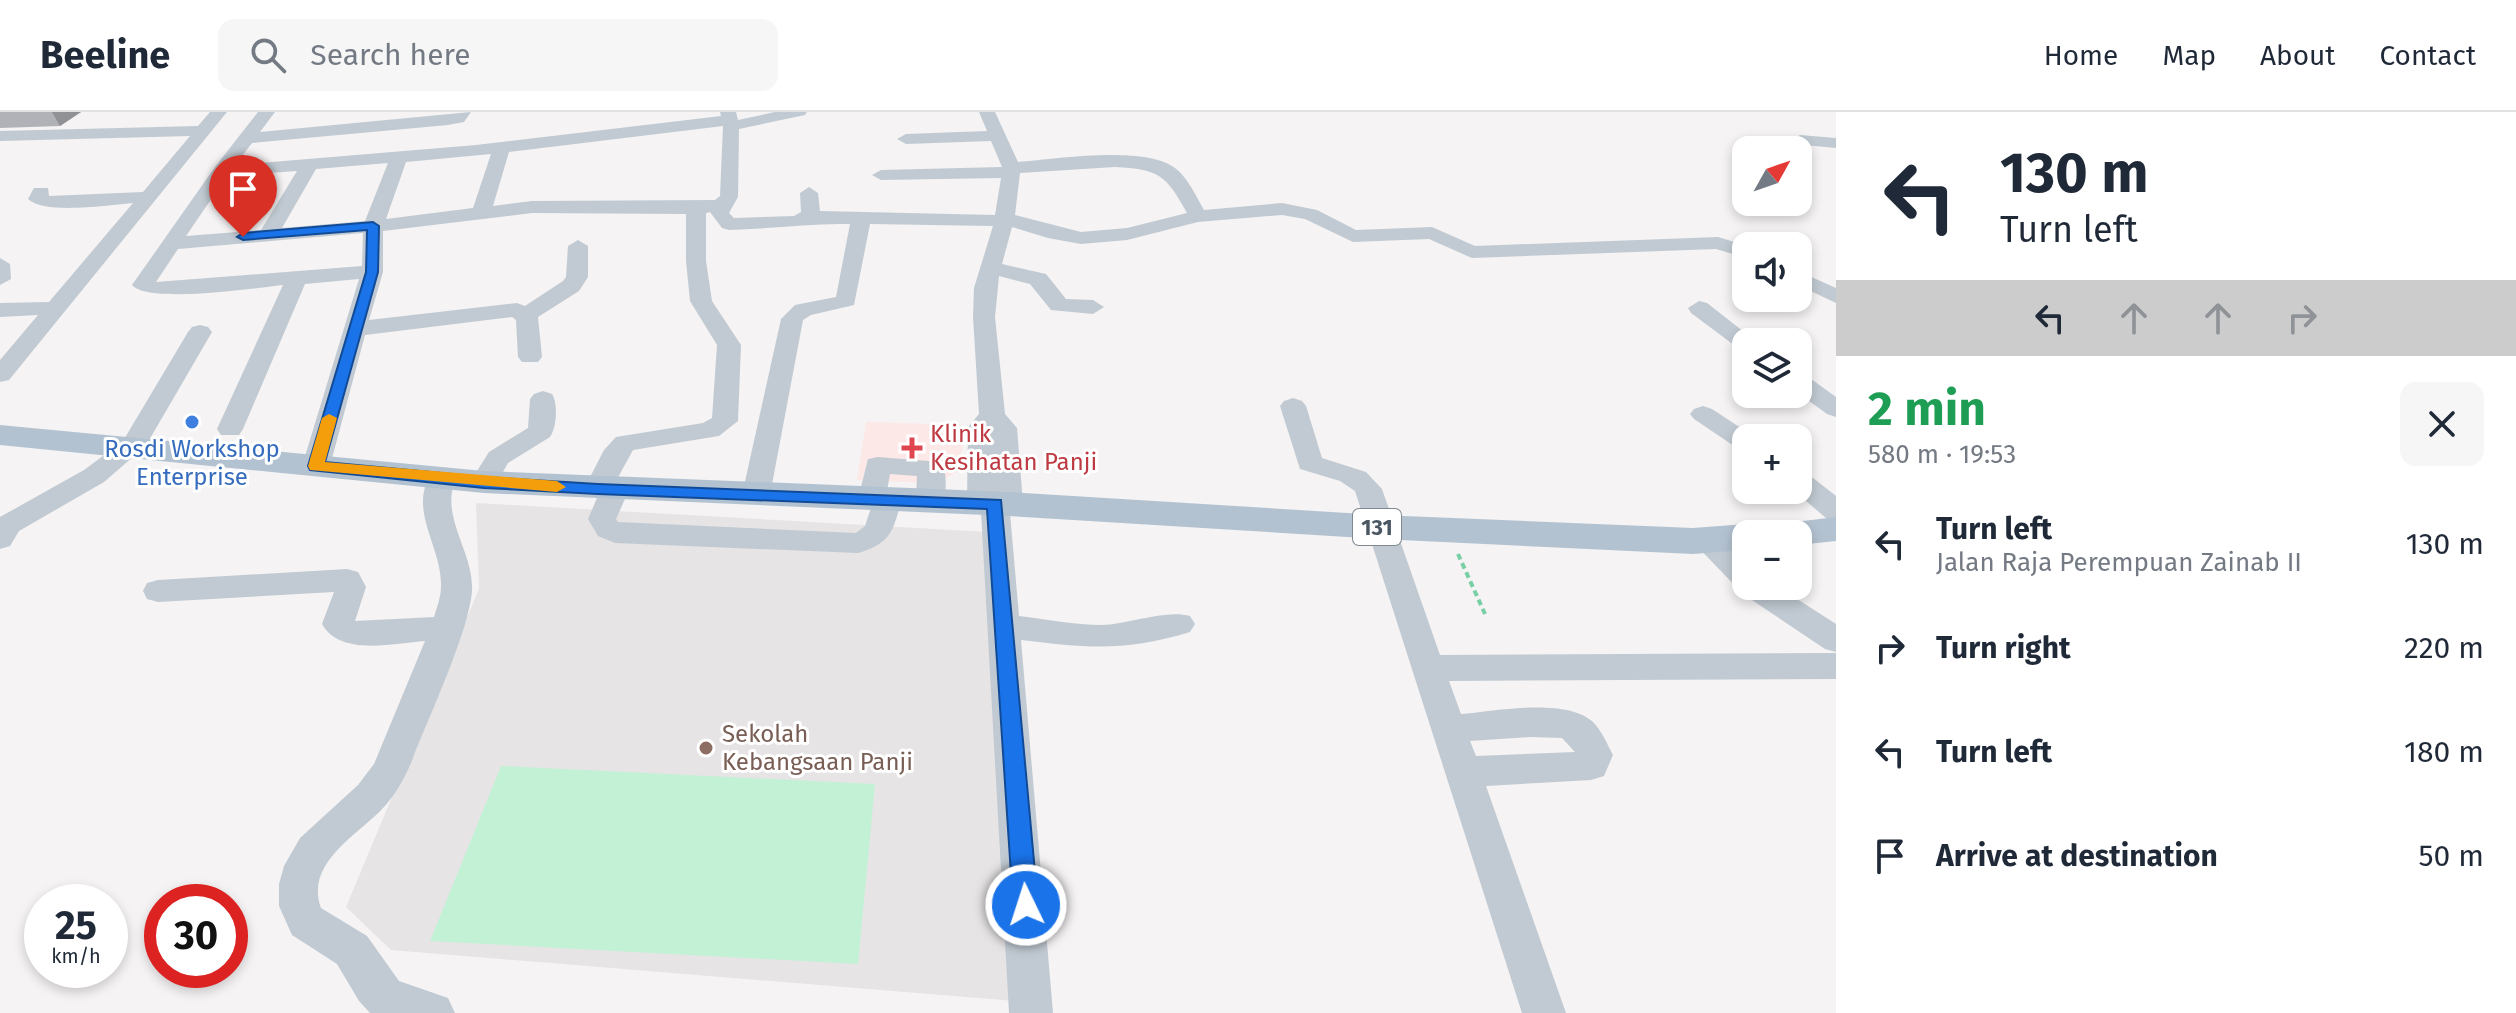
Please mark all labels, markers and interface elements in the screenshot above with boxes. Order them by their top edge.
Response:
search box [218,19,778,91]
text: Beeline [40,32,170,78]
icon: search [246,33,290,77]
text: Search here [310,37,471,73]
text: Home [2044,39,2118,72]
text: Map [2162,39,2216,72]
text: About [2260,39,2335,72]
text: Contact [2379,39,2476,72]
north arrow [1732,136,1812,216]
map controls [1732,136,1812,600]
text: 130 m [2000,140,2148,207]
icon: left [1868,144,1972,248]
pin [209,155,277,237]
icon: arrive [221,167,265,211]
text: Turn left [2000,208,2138,252]
button: sound [1732,232,1812,312]
icon: left [2028,296,2072,340]
icon: ahead [2112,296,2156,340]
icon: ahead [2196,296,2240,340]
icon: right [2280,296,2324,340]
button: layers [1732,328,1812,408]
text: 2 min [1868,380,1986,438]
button: close [2400,382,2484,466]
marker: Rosdi Workshop Enterprise [183,413,201,431]
place label: Klinik Kesihatan Panji [930,420,1097,476]
button: + [1732,424,1812,504]
place label: Rosdi Workshop Enterprise [104,435,280,491]
marker: Klinik Kesihatan Panji [901,437,923,459]
text: 580 m · 19:53 [1868,439,2016,470]
road number: 131 [1353,509,1401,545]
text: Turn left [1936,511,2052,547]
button: − [1732,520,1812,600]
icon: left [1868,522,1912,566]
text: 130 m [2406,526,2484,562]
text: Jalan Raja Perempuan Zainab II [1936,547,2302,578]
icon: right [1868,626,1912,670]
text: Turn right [1936,630,2071,666]
text: 220 m [2404,630,2484,666]
place label: Sekolah Kebangsaan Panji [722,720,913,776]
icon: left [1868,730,1912,774]
text: Turn left [1936,734,2052,770]
text: 180 m [2404,734,2484,770]
marker: Sekolah Kebangsaan Panji [697,739,715,757]
icon: arrive [1868,834,1912,878]
text: Arrive at destination [1936,838,2218,874]
text: 50 m [2419,838,2484,874]
position arrow [984,863,1068,947]
speed limit sign: 30 [144,884,248,988]
text: 25 [55,902,97,950]
text: km/h [51,944,101,968]

